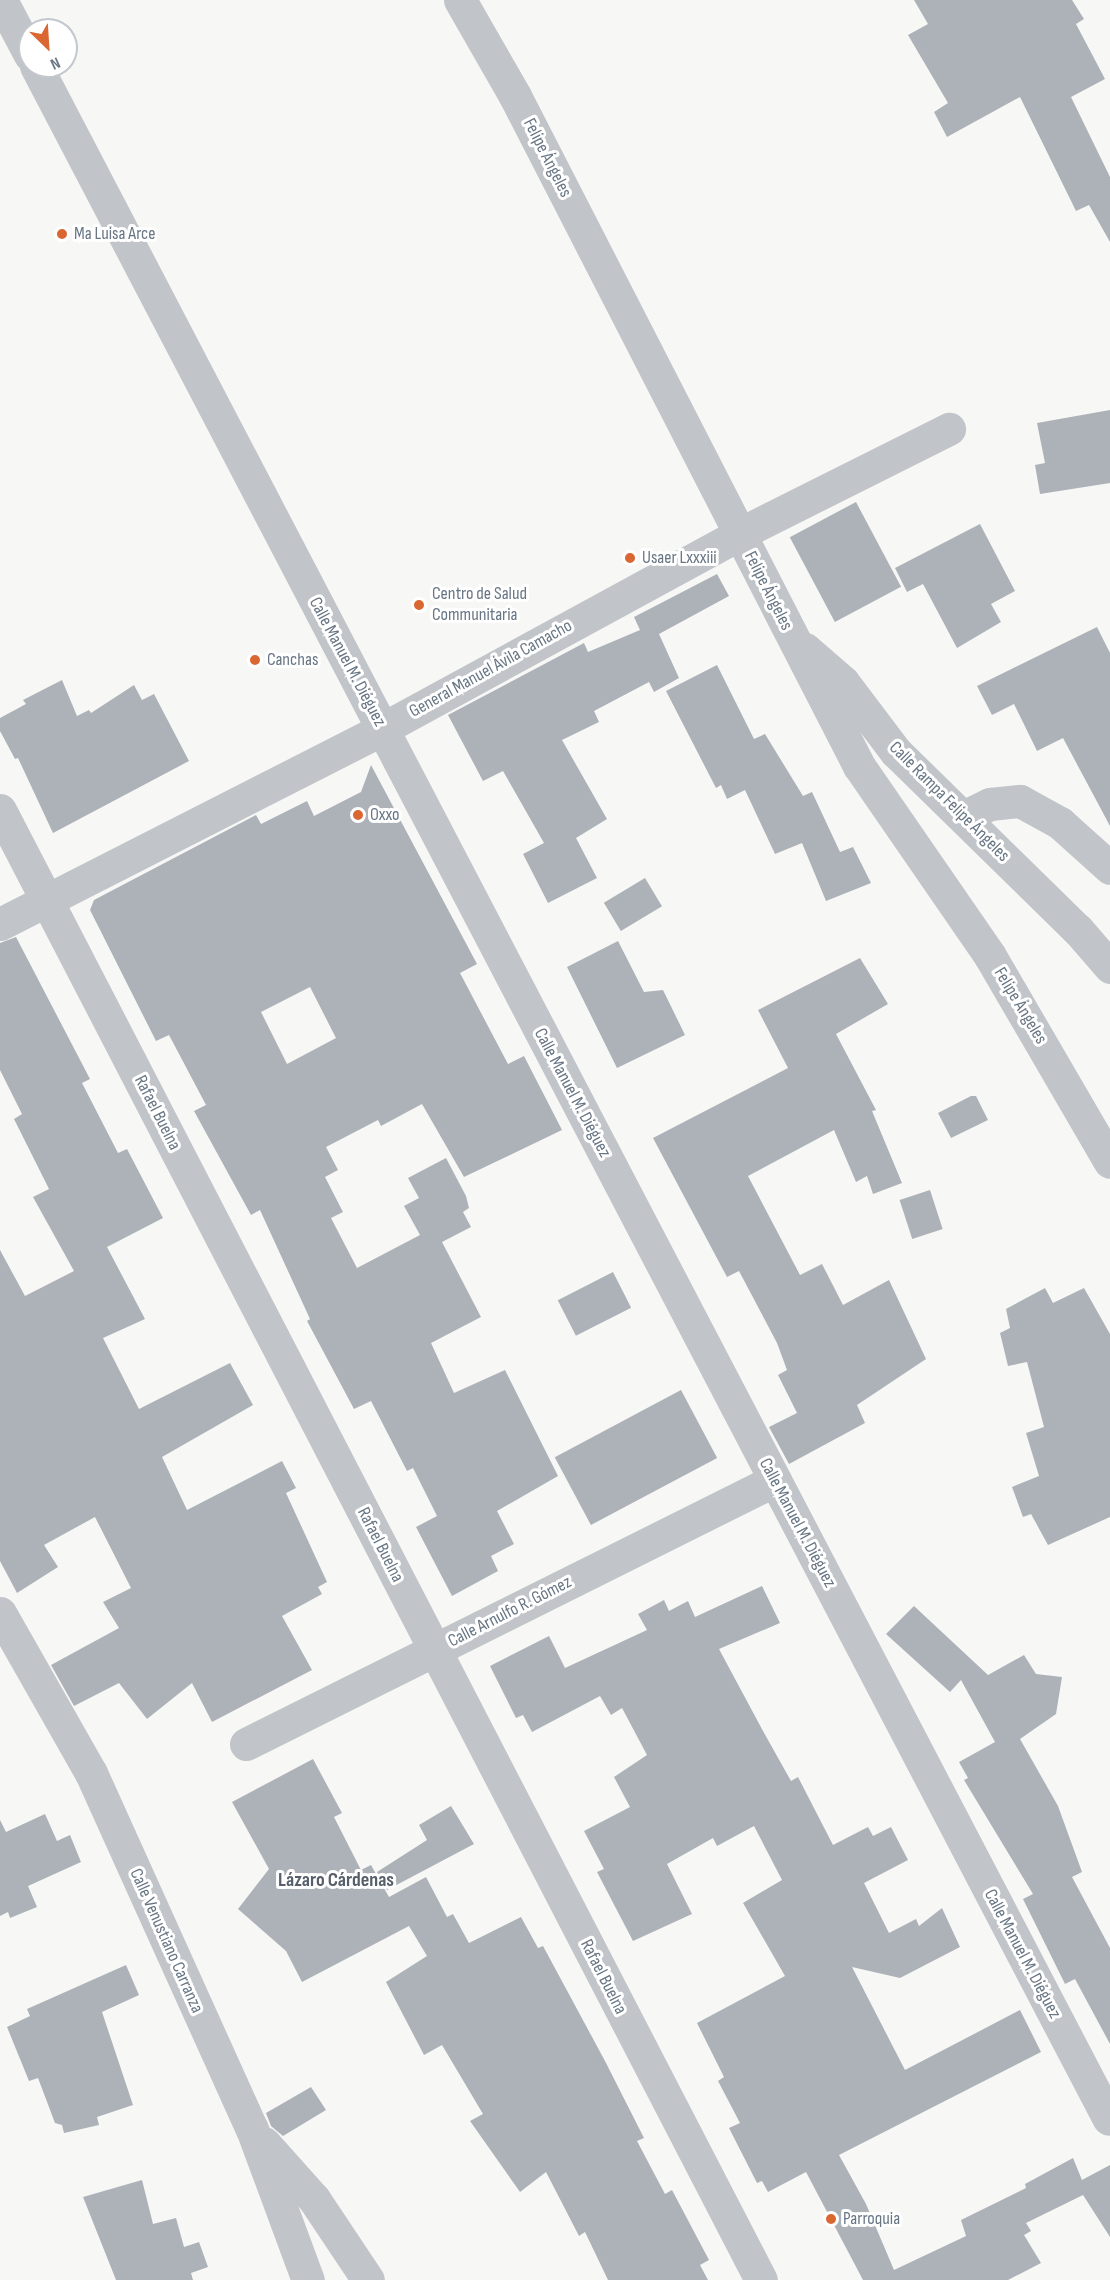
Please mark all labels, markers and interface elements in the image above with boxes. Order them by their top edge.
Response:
north arrow [18,18,78,78]
text: N [47,53,63,73]
street label: Felipe Ángeles [518,115,576,201]
place label: Ma Luisa Arce [74,223,155,245]
marker: Ma Luisa Arce [55,227,69,241]
place label: Usaer Lxxxiii [642,547,717,569]
street label: Felipe Ángeles [739,548,797,634]
marker: Usaer Lxxxiii [623,551,637,565]
place label: Centro de Salud Communitaria [432,584,527,626]
street label: Calle Manuel M. Diéguez [304,594,390,730]
marker: Centro de Salud Communitaria [410,596,428,614]
street label: General Manuel Ávila Camacho [406,615,576,723]
place label: Canchas [267,649,318,671]
marker: Canchas [248,653,262,667]
street label: Calle Rampa Felipe Ángeles [884,737,1014,867]
place label: Oxxo [370,804,400,826]
marker: Oxxo [351,808,365,822]
street label: Felipe Ángeles [989,964,1051,1048]
street label: Calle Manuel M. Diéguez [529,1025,615,1161]
street label: Rafael Buelna [129,1072,185,1154]
street label: Calle Manuel M. Diéguez [754,1455,840,1591]
street label: Rafael Buelna [352,1504,408,1586]
street label: Calle Arnulfo R. Gómez [445,1572,575,1652]
street label: Calle Venustiano Carranza [124,1865,208,2017]
district label: Lázaro Cárdenas [278,1868,394,1892]
street label: Calle Manuel M. Diéguez [979,1886,1065,2022]
street label: Rafael Buelna [575,1936,631,2018]
place label: Parroquia [843,2208,900,2230]
marker: Parroquia [824,2212,838,2226]

